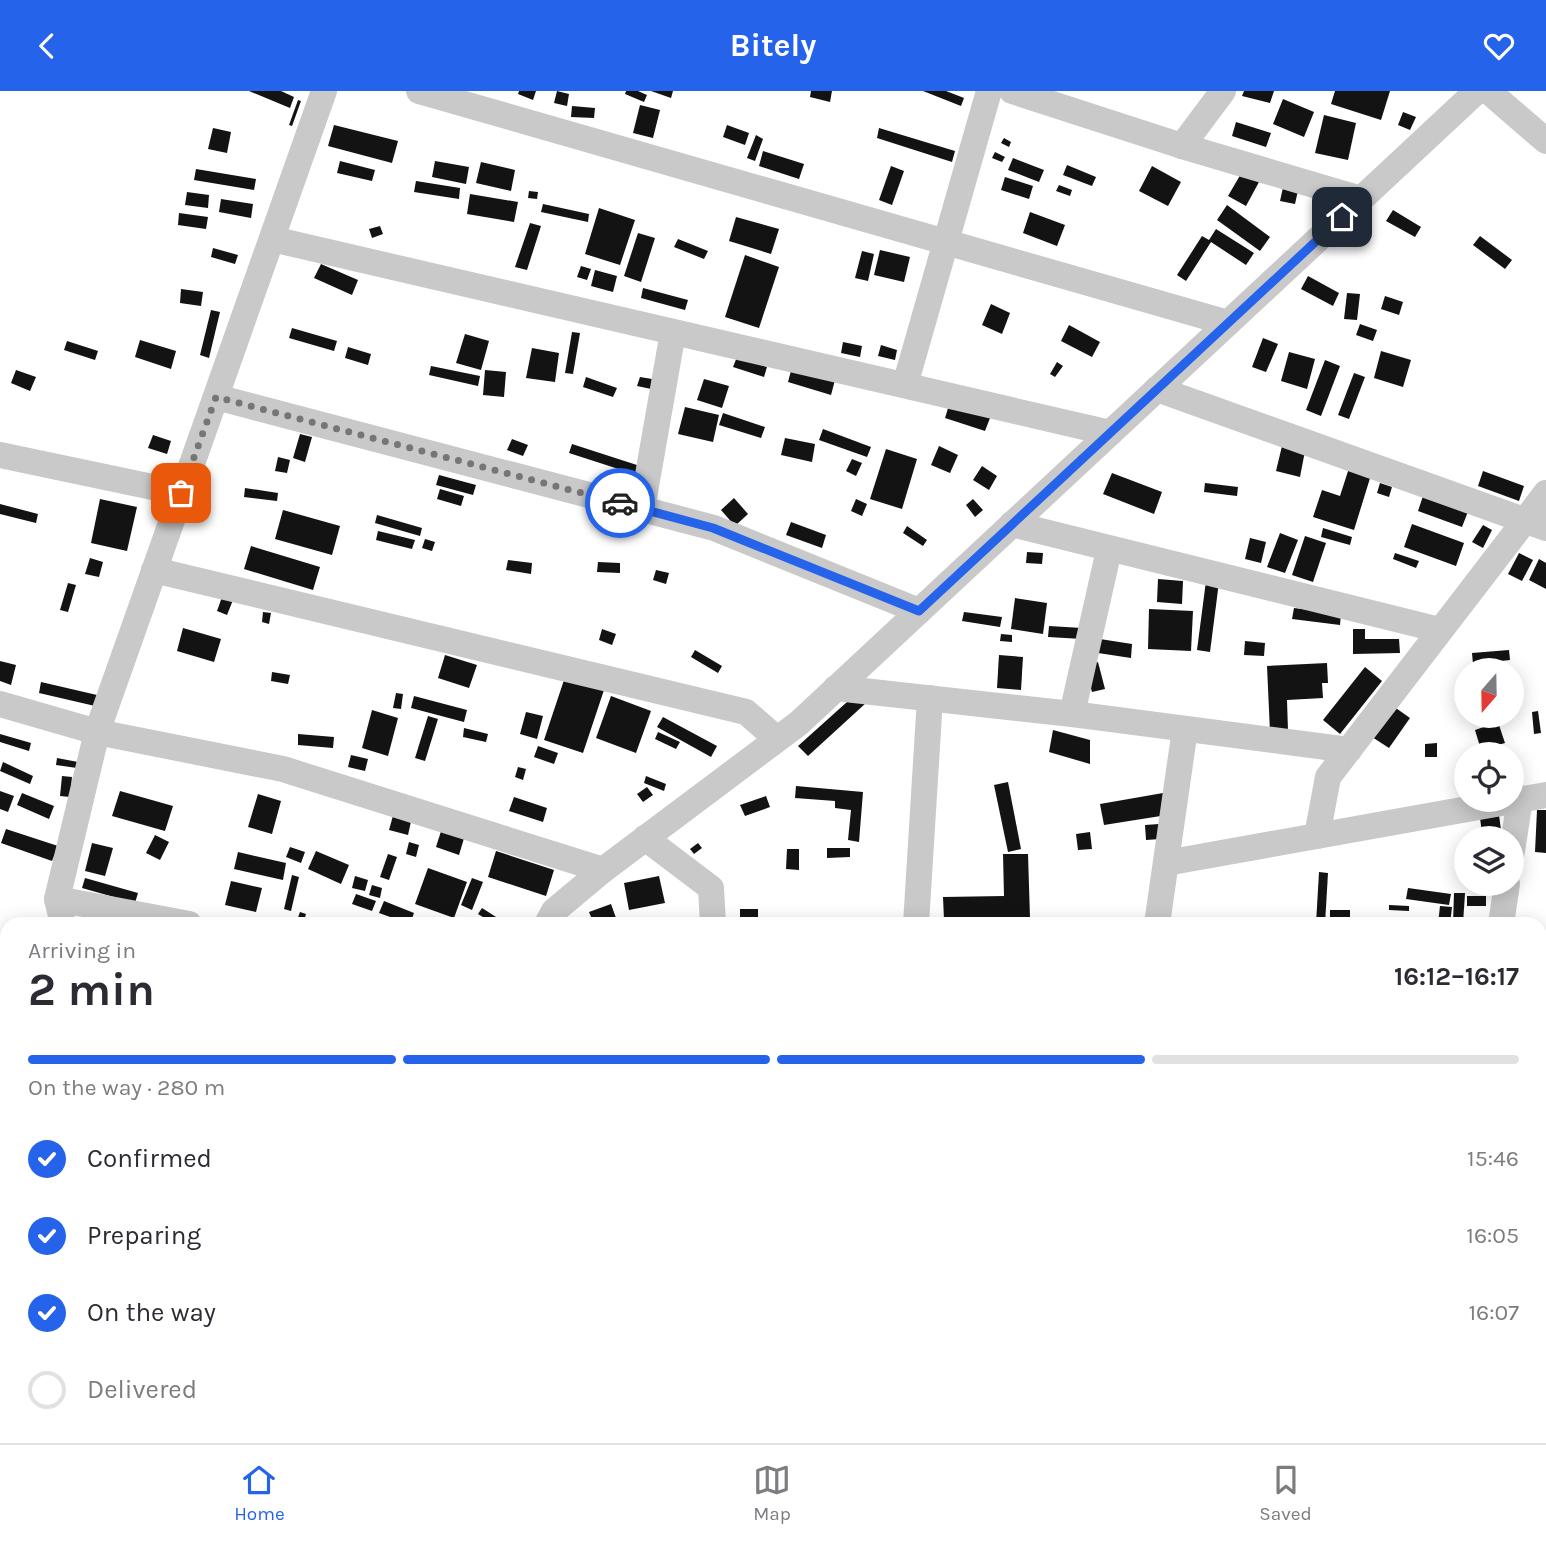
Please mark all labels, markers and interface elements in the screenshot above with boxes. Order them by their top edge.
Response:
icon: back [28,27,66,65]
text: Bitely [730,27,816,64]
icon: heart [1480,27,1518,65]
pin [1312,187,1372,247]
icon: home [1323,198,1361,236]
pin [151,463,211,523]
courier [585,468,655,538]
icon: bag [162,474,200,512]
icon: car [601,484,639,522]
north arrow [1454,658,1524,728]
map controls [1454,658,1524,896]
button: locate [1454,742,1524,812]
button: layers [1454,826,1524,896]
text: Arriving in [28,937,136,964]
text: 16:12–16:17 [1394,961,1519,992]
text: 2 min [28,963,155,1017]
text: On the way · 280 m [28,1074,225,1101]
icon: check [28,1140,66,1178]
text: Confirmed [87,1143,212,1174]
text: 15:46 [1467,1145,1519,1172]
icon: check [28,1217,66,1255]
text: Preparing [87,1220,201,1251]
text: 16:05 [1466,1222,1519,1249]
icon: check [28,1294,66,1332]
text: On the way [87,1297,216,1328]
text: 16:07 [1468,1299,1519,1326]
text: Delivered [87,1374,197,1405]
tab: Home [234,1461,285,1525]
tab: Map [753,1461,791,1525]
tab: Saved [1259,1461,1312,1525]

